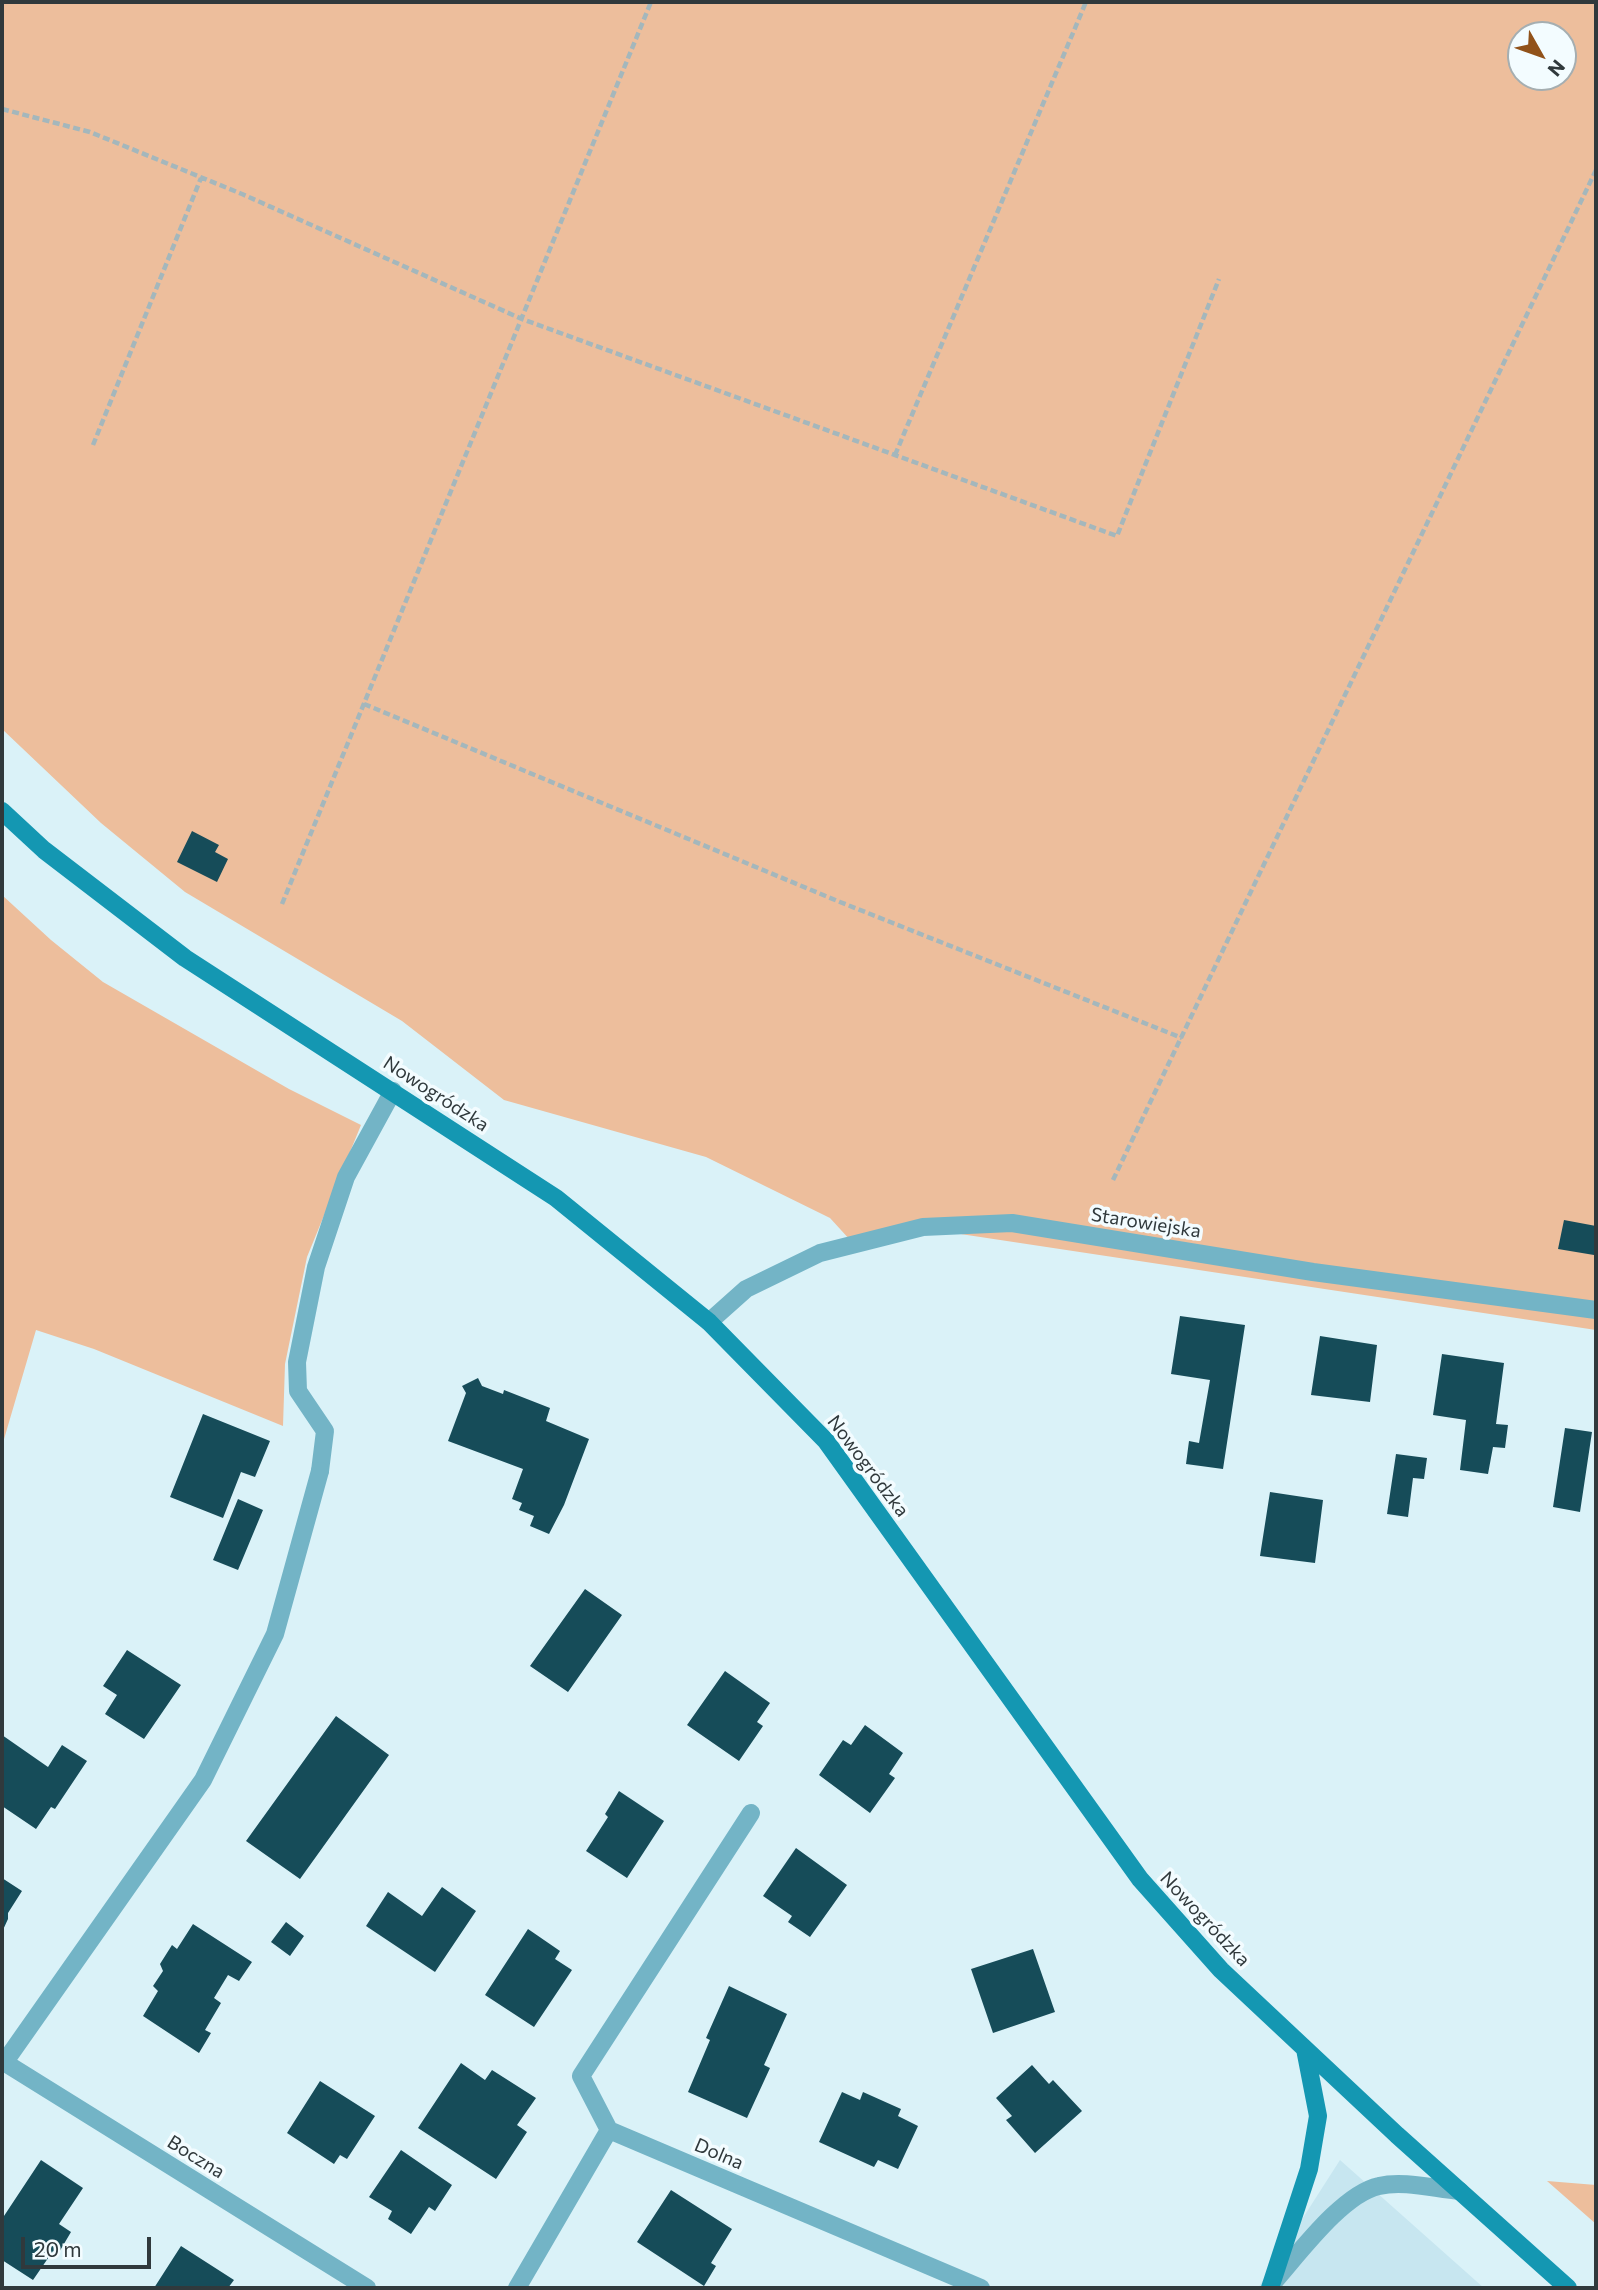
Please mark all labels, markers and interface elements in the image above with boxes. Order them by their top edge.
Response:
north arrow [1507,21,1577,91]
text: N [1544,56,1570,81]
street label: Nowogródzka [379,1051,493,1137]
street label: Starowiejska [1089,1203,1203,1243]
street label: Nowogródzka [822,1411,914,1521]
street label: Nowogródzka [1155,1867,1255,1971]
street label: Boczna [163,2131,229,2183]
street label: Dolna [691,2134,747,2174]
scale bar [24,2224,154,2268]
text: 20 m [34,2236,82,2261]

